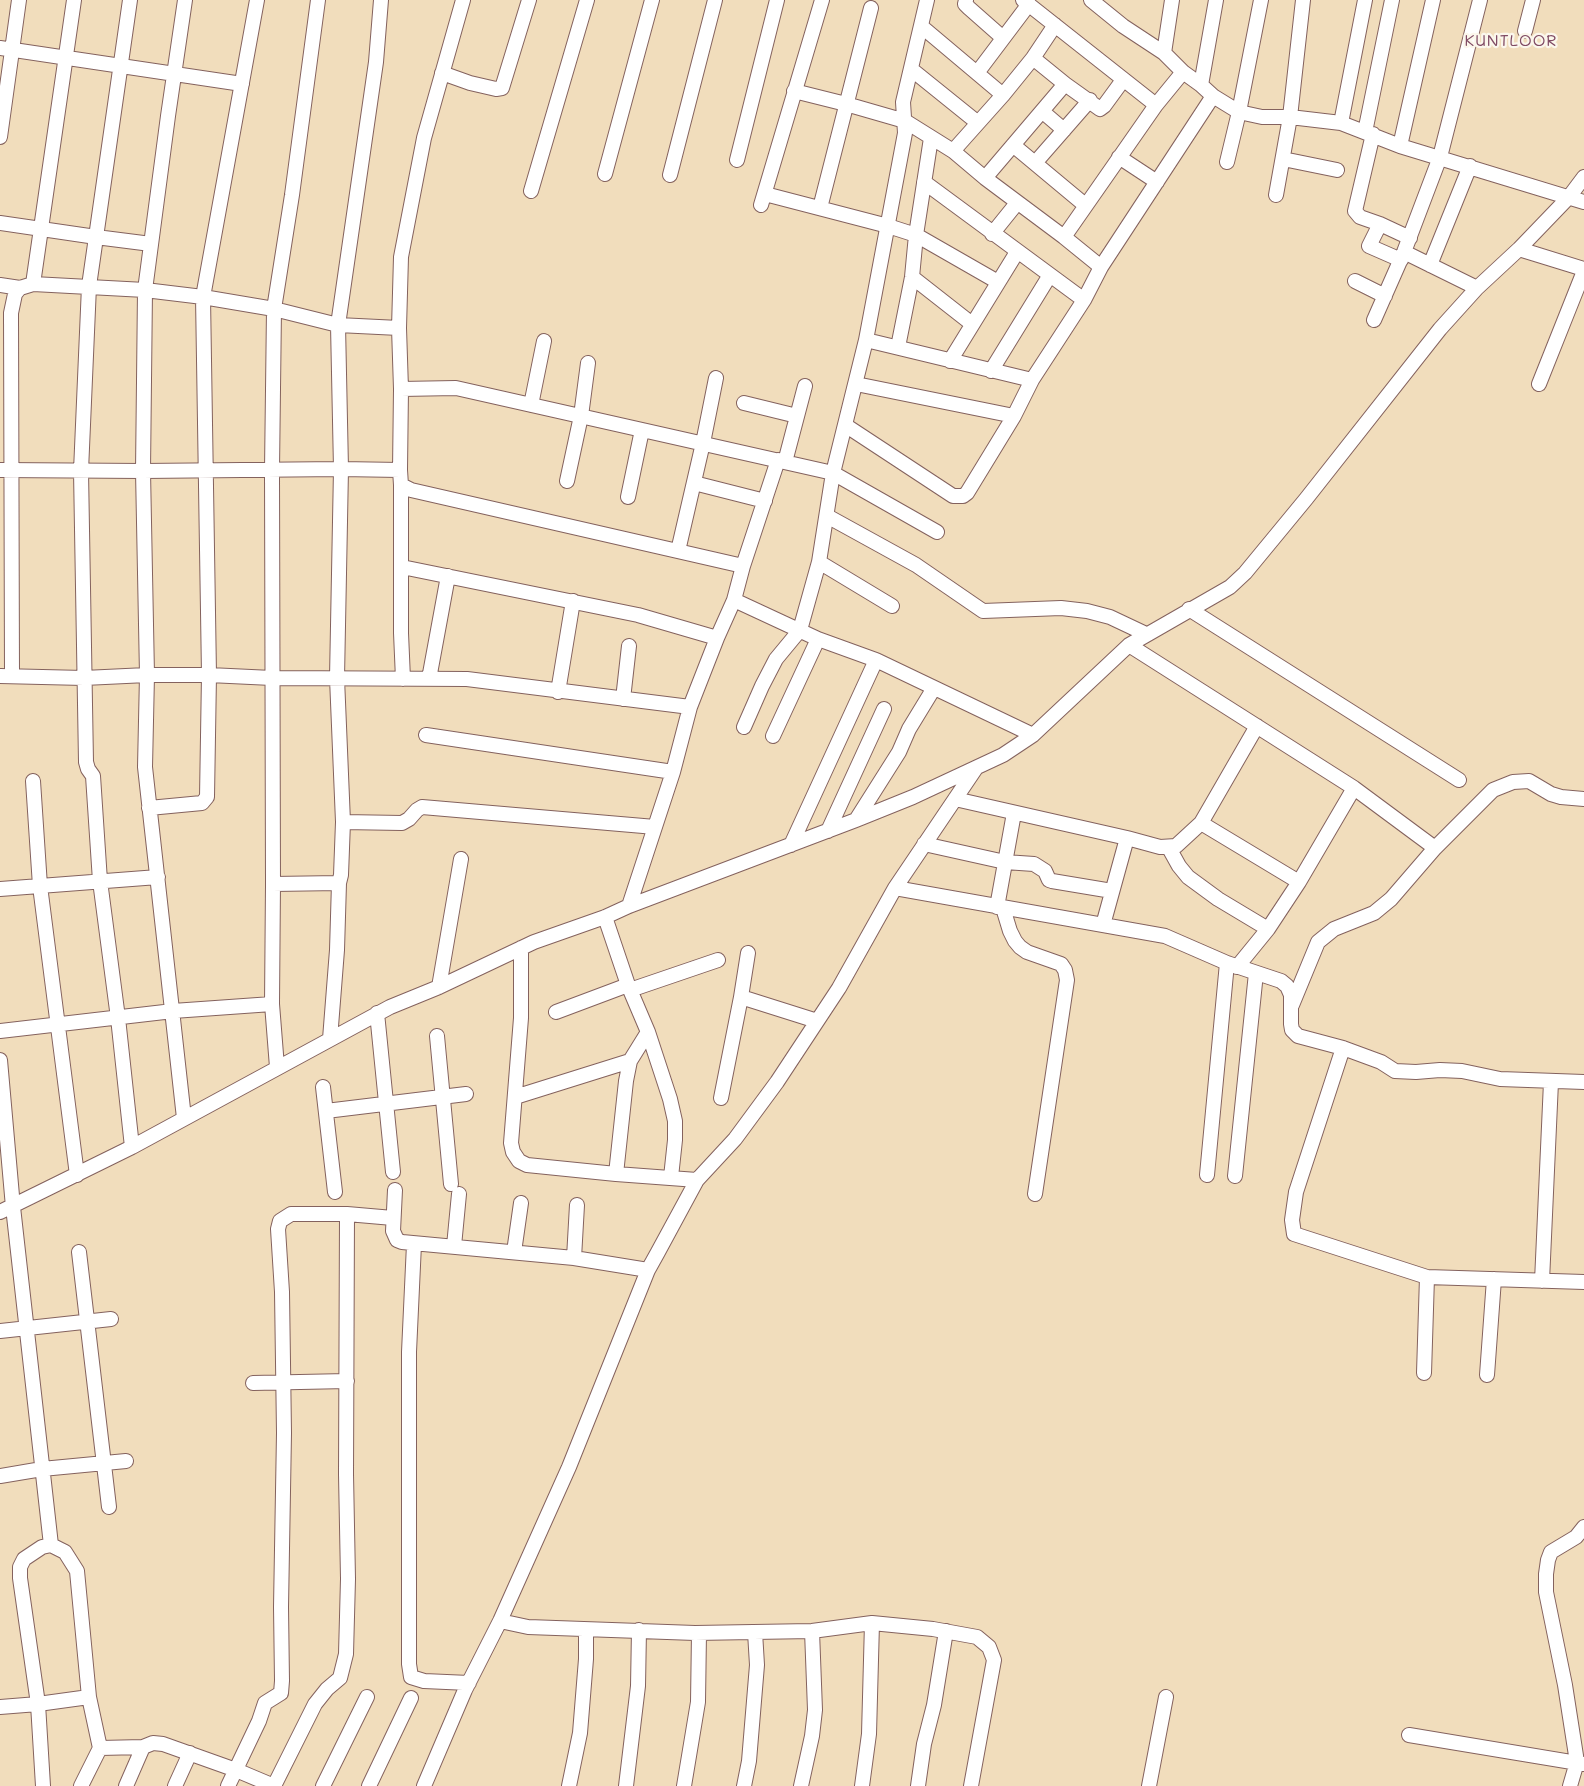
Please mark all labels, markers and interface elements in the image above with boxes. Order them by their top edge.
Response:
district label: KUNTLOOR [1463,31,1559,51]

